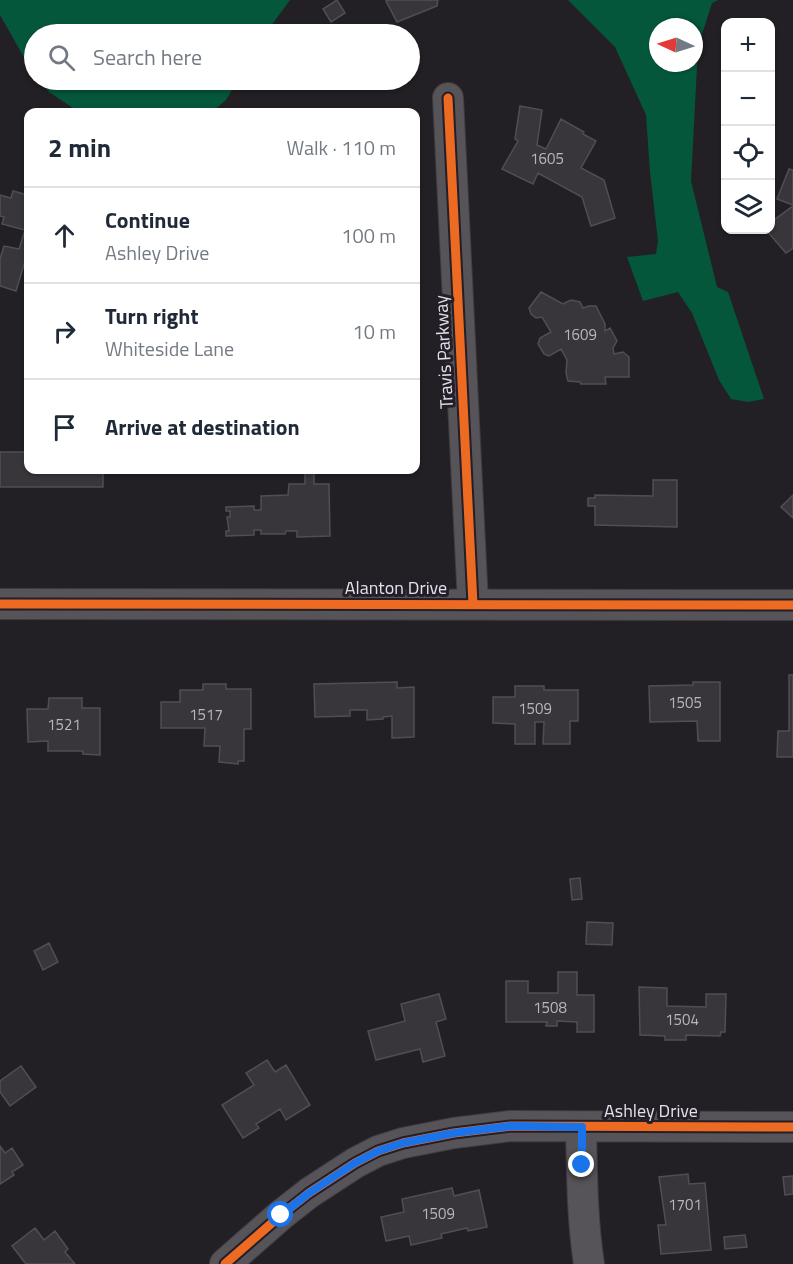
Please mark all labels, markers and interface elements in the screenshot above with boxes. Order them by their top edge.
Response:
north arrow [649,18,703,72]
map controls [721,18,775,234]
button: + [721,18,775,72]
search box [24,24,420,90]
text: Search here [93,40,202,74]
icon: search [45,41,78,74]
button: − [721,72,775,126]
button: locate [721,126,775,180]
text: 2 min [48,128,111,167]
text: Walk · 110 m [287,132,396,163]
house number: 1605 [530,147,564,170]
button: layers [721,180,775,234]
text: Continue [105,203,190,237]
icon: ahead [48,219,81,252]
text: 100 m [341,220,396,251]
text: Ashley Drive [105,237,209,268]
street label: Travis Parkway [427,294,460,410]
text: Turn right [105,299,199,333]
icon: right [48,315,81,348]
text: 10 m [352,316,396,347]
house number: 1609 [563,323,597,346]
text: Whiteside Lane [105,333,234,364]
text: Arrive at destination [105,410,300,444]
icon: arrive [48,411,81,444]
street label: Alanton Drive [345,574,447,601]
house number: 1505 [668,691,702,714]
house number: 1509 [518,697,552,720]
house number: 1517 [189,703,223,726]
house number: 1521 [47,713,81,736]
house number: 1508 [533,996,567,1019]
house number: 1504 [665,1008,699,1031]
street label: Ashley Drive [604,1097,698,1124]
route end [568,1151,594,1177]
house number: 1701 [668,1193,702,1216]
route start [267,1201,293,1227]
house number: 1509 [421,1202,455,1225]

